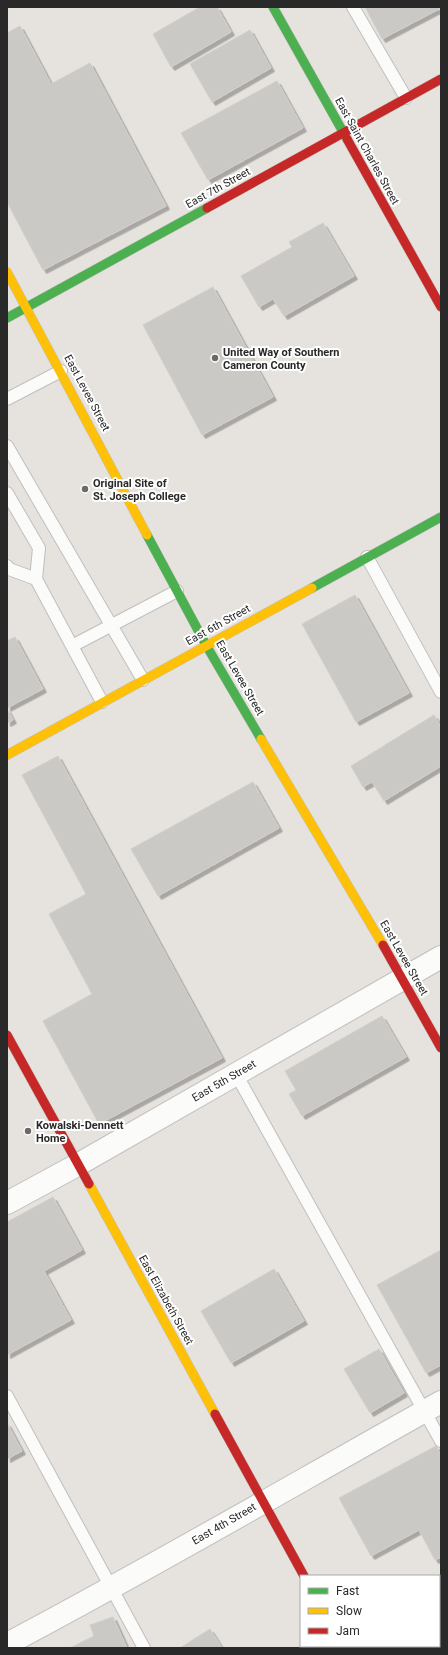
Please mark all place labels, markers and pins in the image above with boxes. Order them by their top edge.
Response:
place label: United Way of Southern Cameron County [223,346,339,372]
marker: United Way of Southern Cameron County [210,353,220,363]
place label: Original Site of St. Joseph College [93,477,186,503]
marker: Original Site of St. Joseph College [80,484,90,494]
place label: Kowalski-Dennett Home [36,1119,124,1145]
marker: Kowalski-Dennett Home [23,1126,33,1136]

